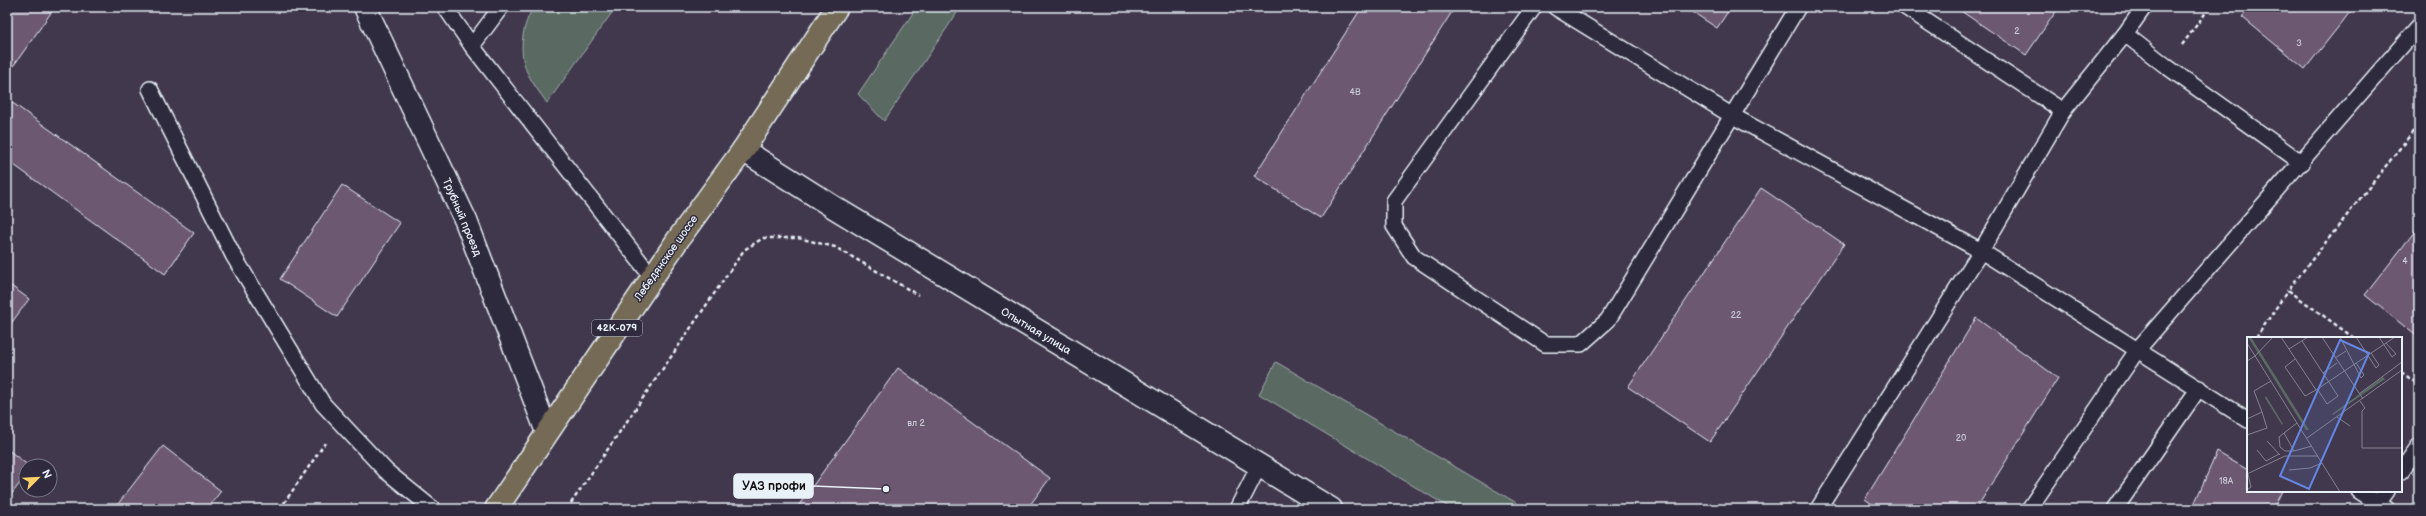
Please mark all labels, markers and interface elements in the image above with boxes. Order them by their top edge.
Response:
house number: 2 [2014,26,2020,37]
house number: 3 [2296,38,2302,49]
house number: 4В [1349,87,1361,98]
street label: Трубный проезд [440,176,484,258]
street label: Лебедянское шоссе [631,213,700,304]
house number: 4 [2402,256,2408,267]
street label: Опытная улица [999,305,1074,357]
house number: 22 [1731,310,1742,321]
road number: 42К-079 [592,320,642,336]
inset map [2247,337,2402,492]
house number: вл 2 [907,418,925,429]
house number: 20 [1956,433,1966,444]
north arrow [18,458,58,498]
text: N [39,468,54,481]
callout: УАЗ профи [734,474,813,498]
house number: 18А [2219,476,2234,487]
text: УАЗ профи [742,479,806,494]

